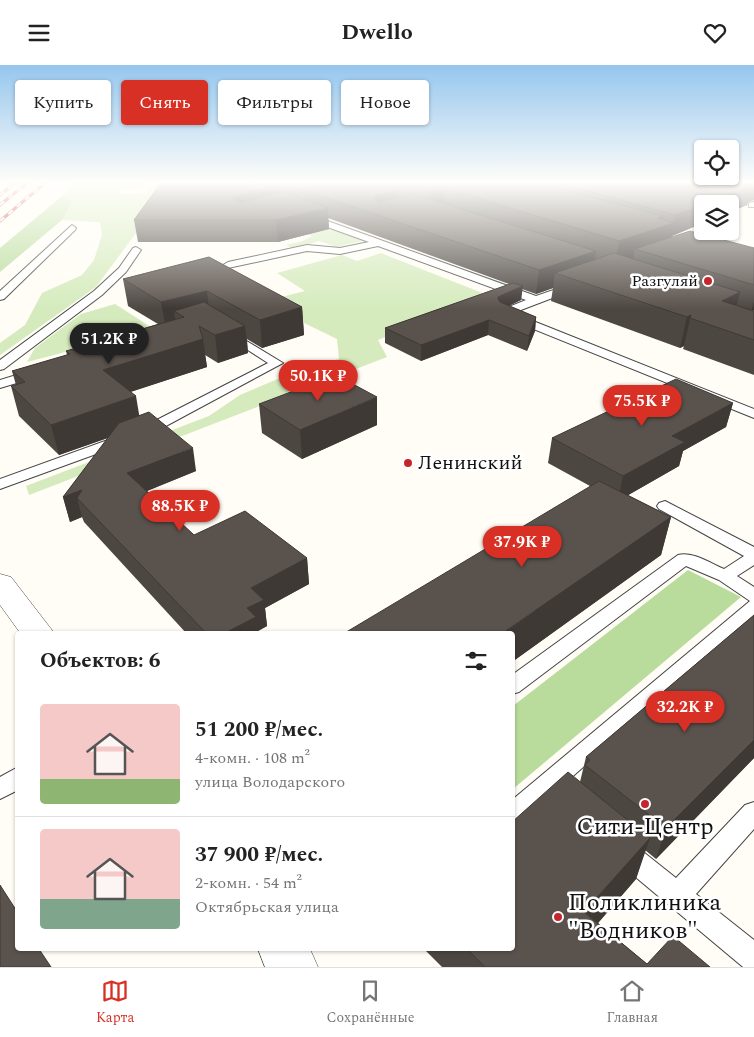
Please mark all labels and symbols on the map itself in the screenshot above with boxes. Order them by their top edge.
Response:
place label: Разгуляй [631,269,698,293]
marker: Разгуляй [702,275,714,287]
pin: 51.2K ₽ [63,323,155,365]
pin: 50.1K ₽ [272,359,364,402]
pin: 75.5K ₽ [596,385,688,427]
place label: Ленинский [418,448,523,478]
marker: Ленинский [402,457,414,469]
pin: 88.5K ₽ [134,489,226,532]
pin: 37.9K ₽ [476,525,568,568]
pin: 32.2K ₽ [639,691,731,733]
marker: Сити-Центр [639,798,651,810]
place label: Сити-Центр [576,809,714,845]
place label: Поликлиника "Водников" [568,885,721,949]
marker: Поликлиника "Водников" [552,911,564,923]

